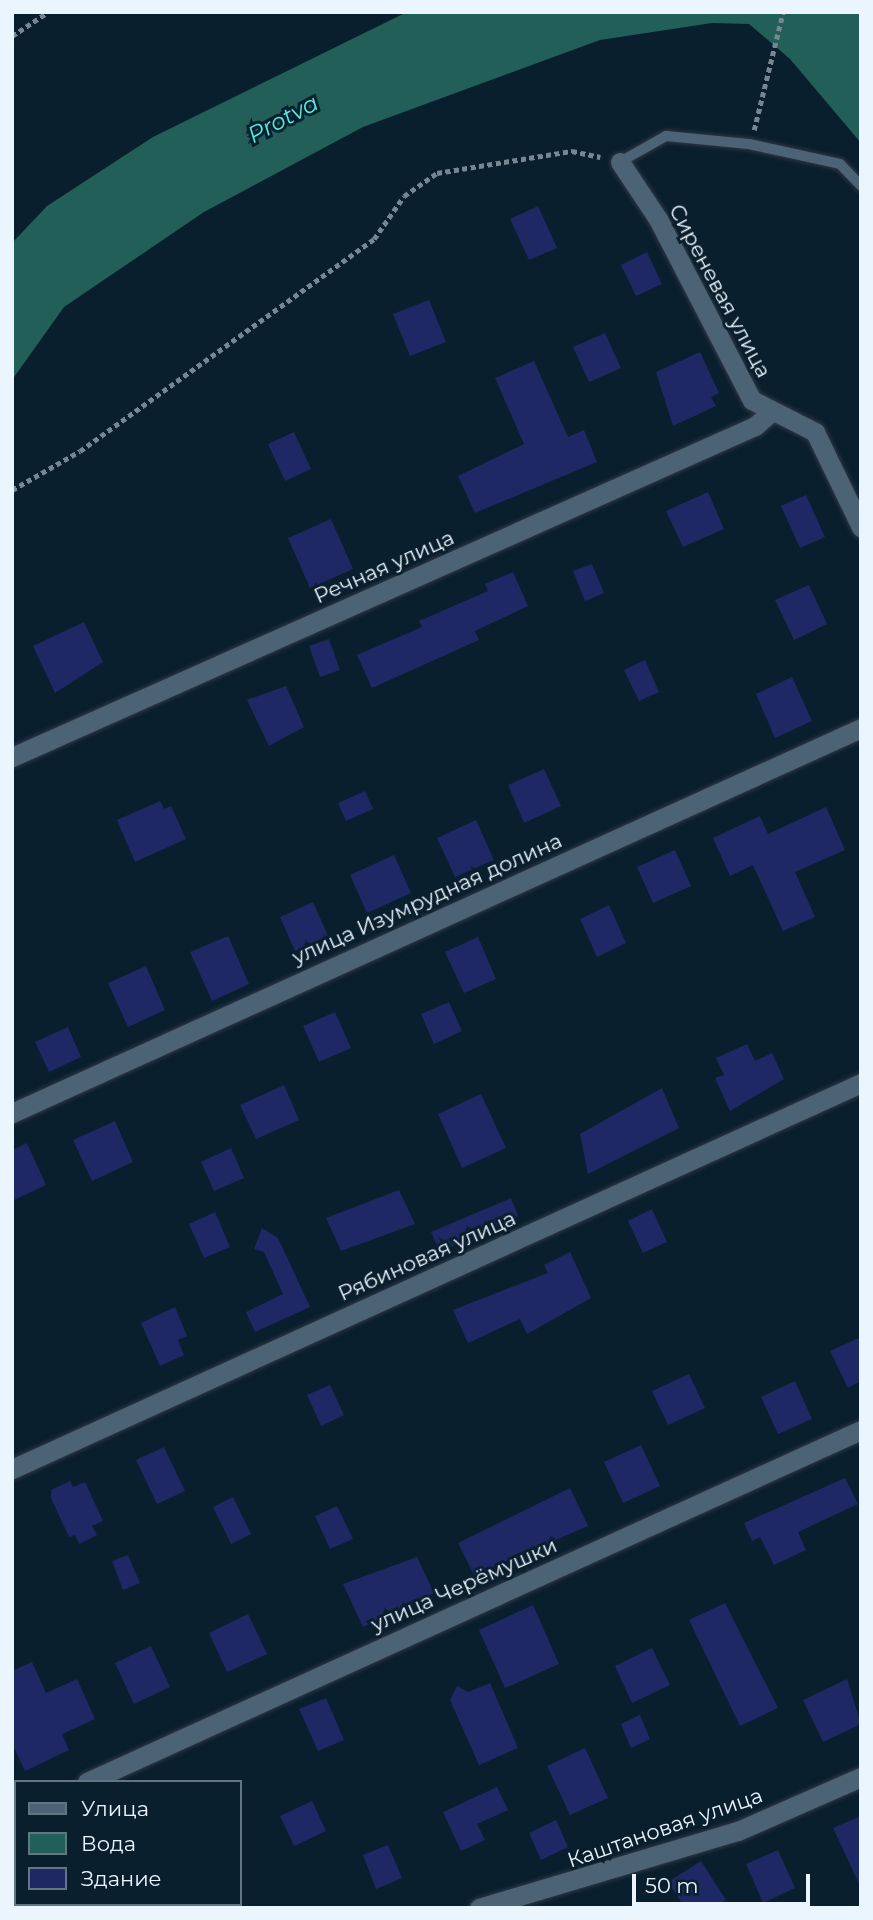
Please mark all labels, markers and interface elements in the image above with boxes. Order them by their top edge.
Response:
water label: Protva [243,89,323,149]
street label: Сиреневая улица [664,200,776,382]
street label: Речная улица [310,525,458,609]
street label: улица Изумрудная долина [288,828,566,970]
street label: Рябиновая улица [334,1206,520,1306]
street label: улица Черёмушки [367,1533,561,1637]
legend [14,1780,242,1906]
street label: Каштановая улица [564,1783,766,1873]
text: Улица [81,1796,149,1821]
text: Вода [81,1831,136,1856]
scale bar [635,1860,814,1904]
text: Здание [81,1866,162,1891]
text: 50 m [645,1873,699,1898]

